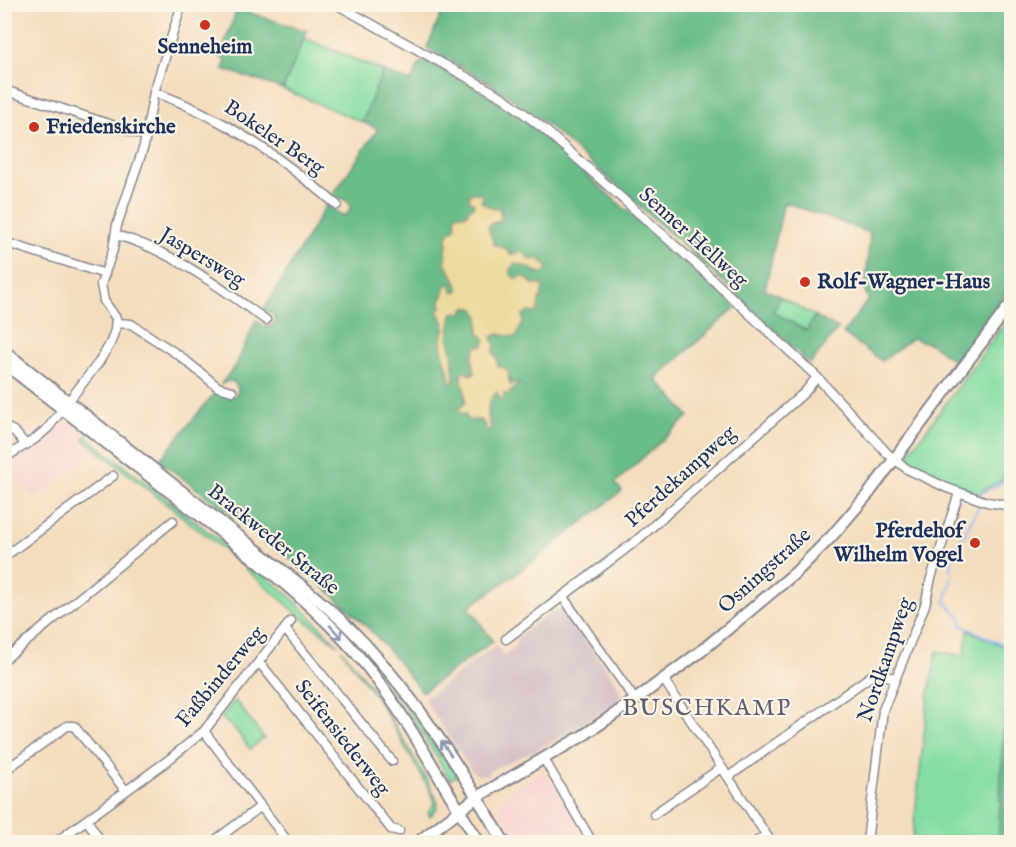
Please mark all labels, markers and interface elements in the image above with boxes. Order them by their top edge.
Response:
marker: Senneheim [198,18,212,32]
place label: Senneheim [157,34,253,61]
street label: Bokeler Berg [218,94,330,182]
place label: Friedenskirche [46,114,176,141]
marker: Friedenskirche [27,120,41,134]
street label: Senner Hellweg [633,182,754,295]
street label: Jaspersweg [152,221,250,294]
place label: Rolf-Wagner-Haus [817,269,990,296]
marker: Rolf-Wagner-Haus [798,275,812,289]
street label: Pferdekampweg [620,420,743,534]
street label: Brackweder Straße [201,478,345,602]
place label: Pferdehof Wilhelm Vogel [833,518,966,569]
street label: Osningstraße [713,522,817,620]
marker: Pferdehof Wilhelm Vogel [968,536,982,550]
street label: Nordkampweg [852,594,920,726]
street label: Faßbinderweg [171,620,272,733]
one-way arrow [329,624,343,639]
street label: Seifensiederweg [288,674,396,802]
district label: BUSCHKAMP [622,693,792,724]
one-way arrow [440,740,452,757]

